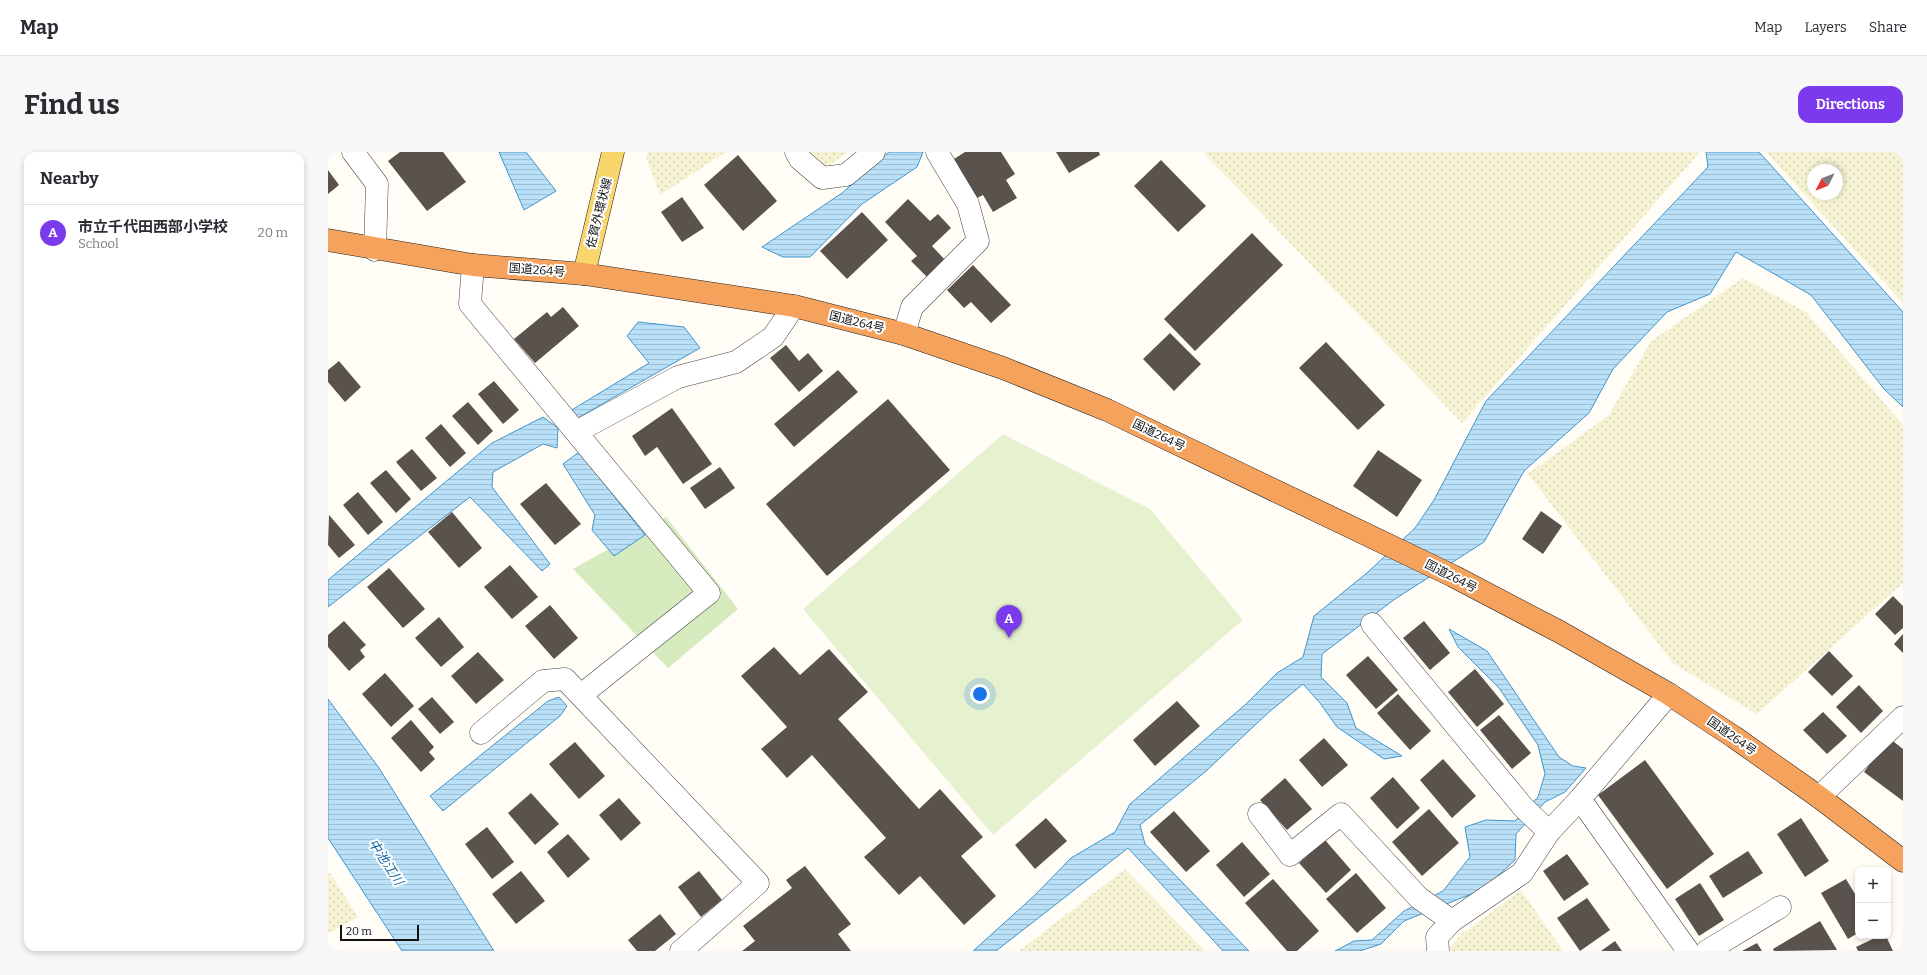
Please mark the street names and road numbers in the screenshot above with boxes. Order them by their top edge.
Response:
street label: 佐賀外環状線 [583,176,615,250]
street label: 国道264号 [508,261,566,279]
street label: 国道264号 [828,308,886,336]
street label: 国道264号 [1130,416,1188,454]
street label: 国道264号 [1423,557,1479,595]
street label: 国道264号 [1705,714,1759,758]

